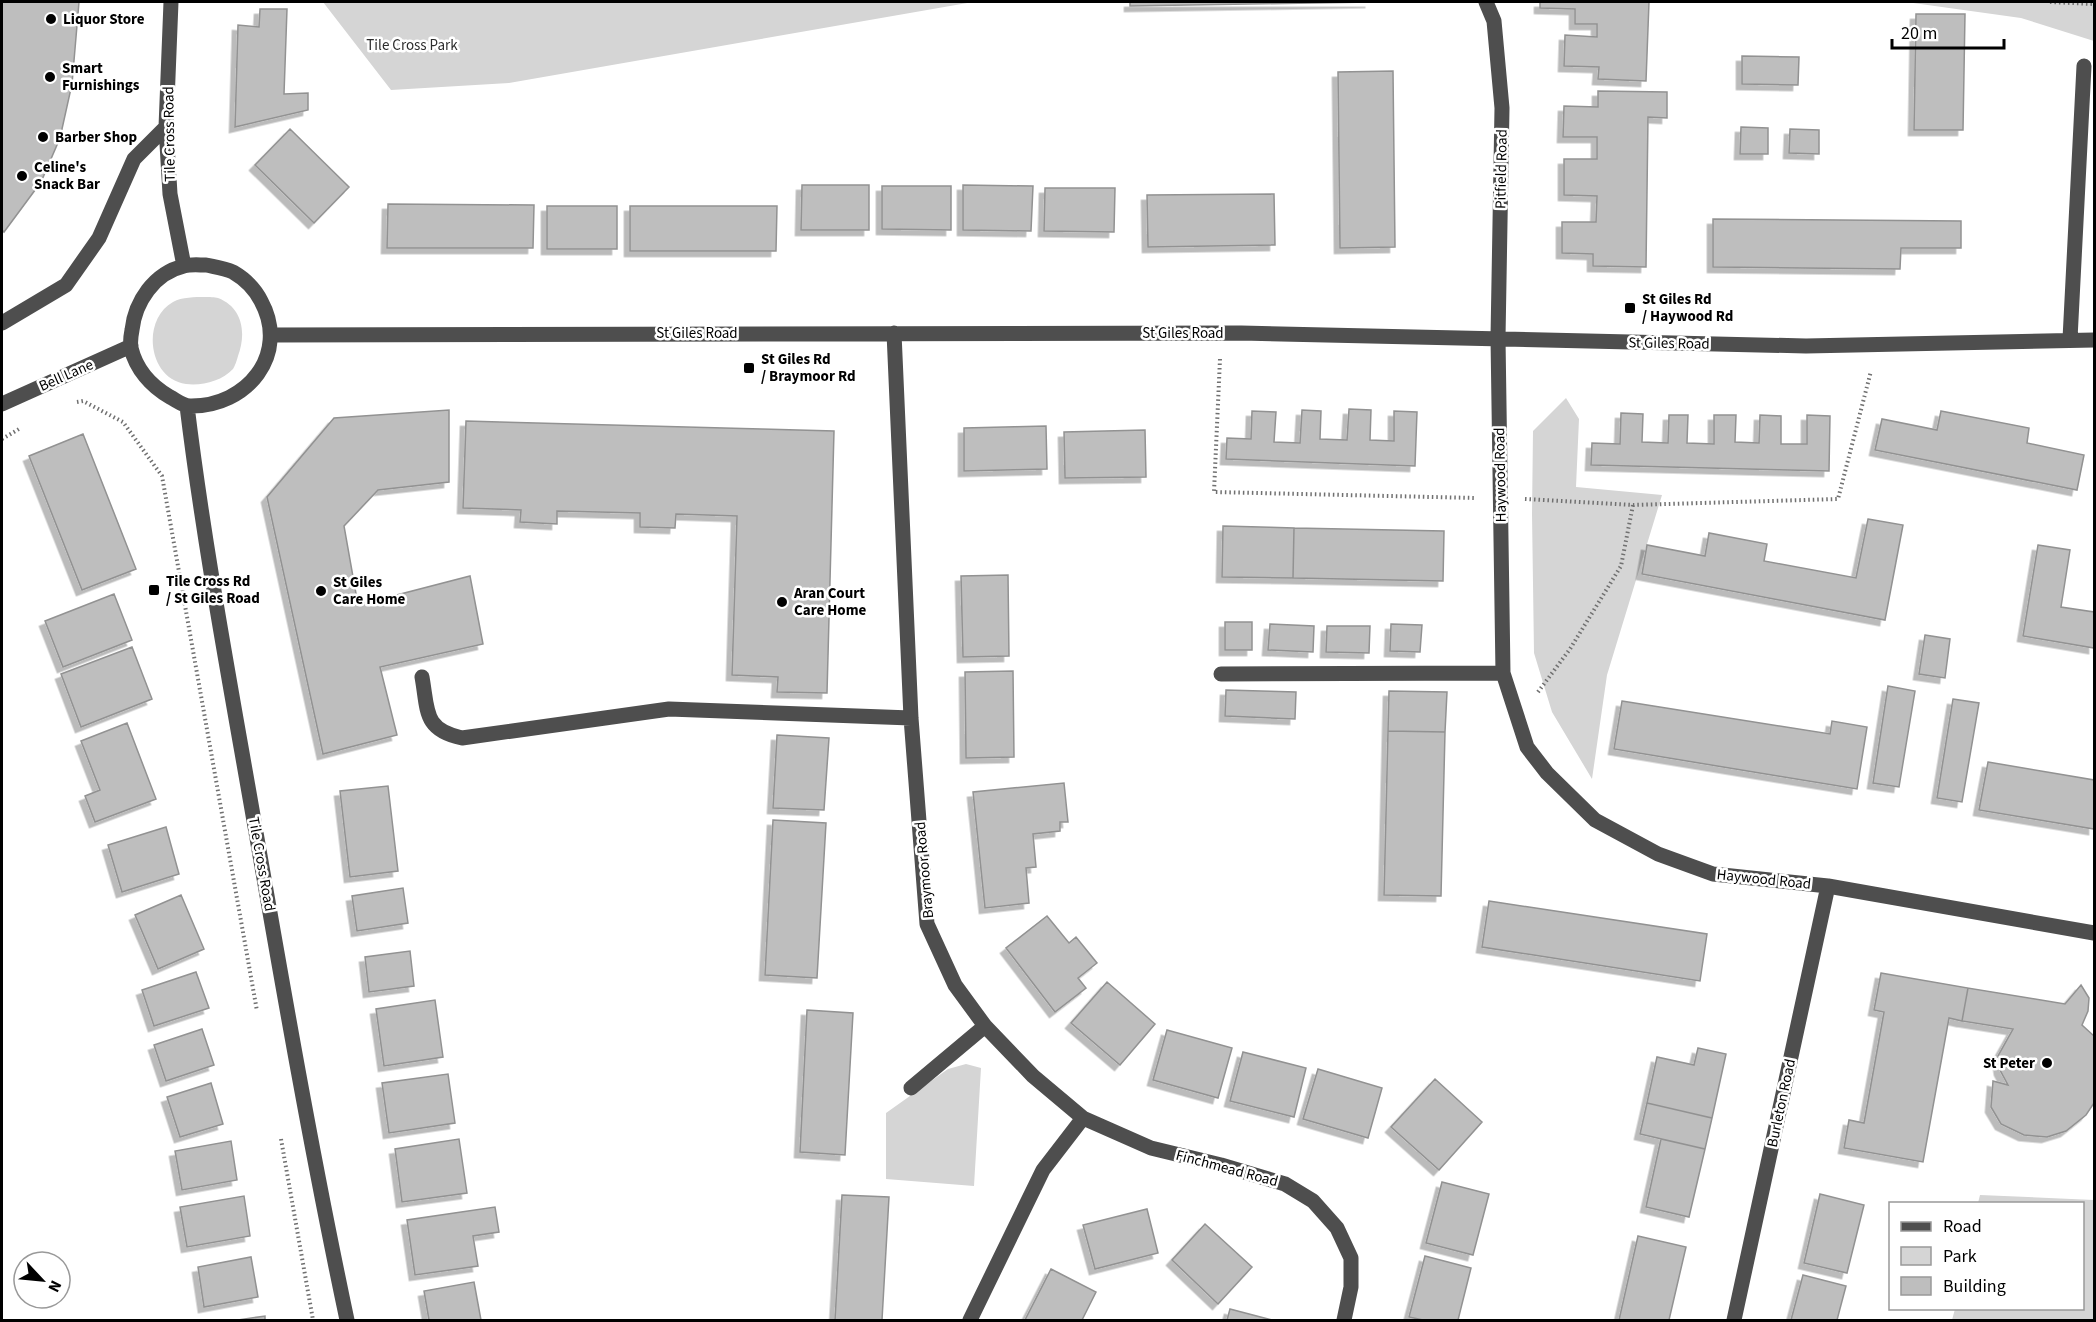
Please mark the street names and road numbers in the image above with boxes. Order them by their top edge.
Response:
street label: Tile Cross Road [158,86,181,182]
street label: Pitfield Road [1490,129,1513,209]
street label: St Giles Road [656,323,738,344]
street label: St Giles Road [1142,323,1224,344]
street label: St Giles Road [1628,332,1710,355]
street label: Bell Lane [36,354,97,397]
street label: Haywood Road [1489,427,1512,523]
street label: Tile Cross Road [243,815,280,913]
street label: Braymoor Road [910,821,939,919]
street label: Haywood Road [1716,864,1812,895]
street label: Burleton Road [1762,1057,1801,1149]
street label: Finchmead Road [1173,1145,1280,1192]

